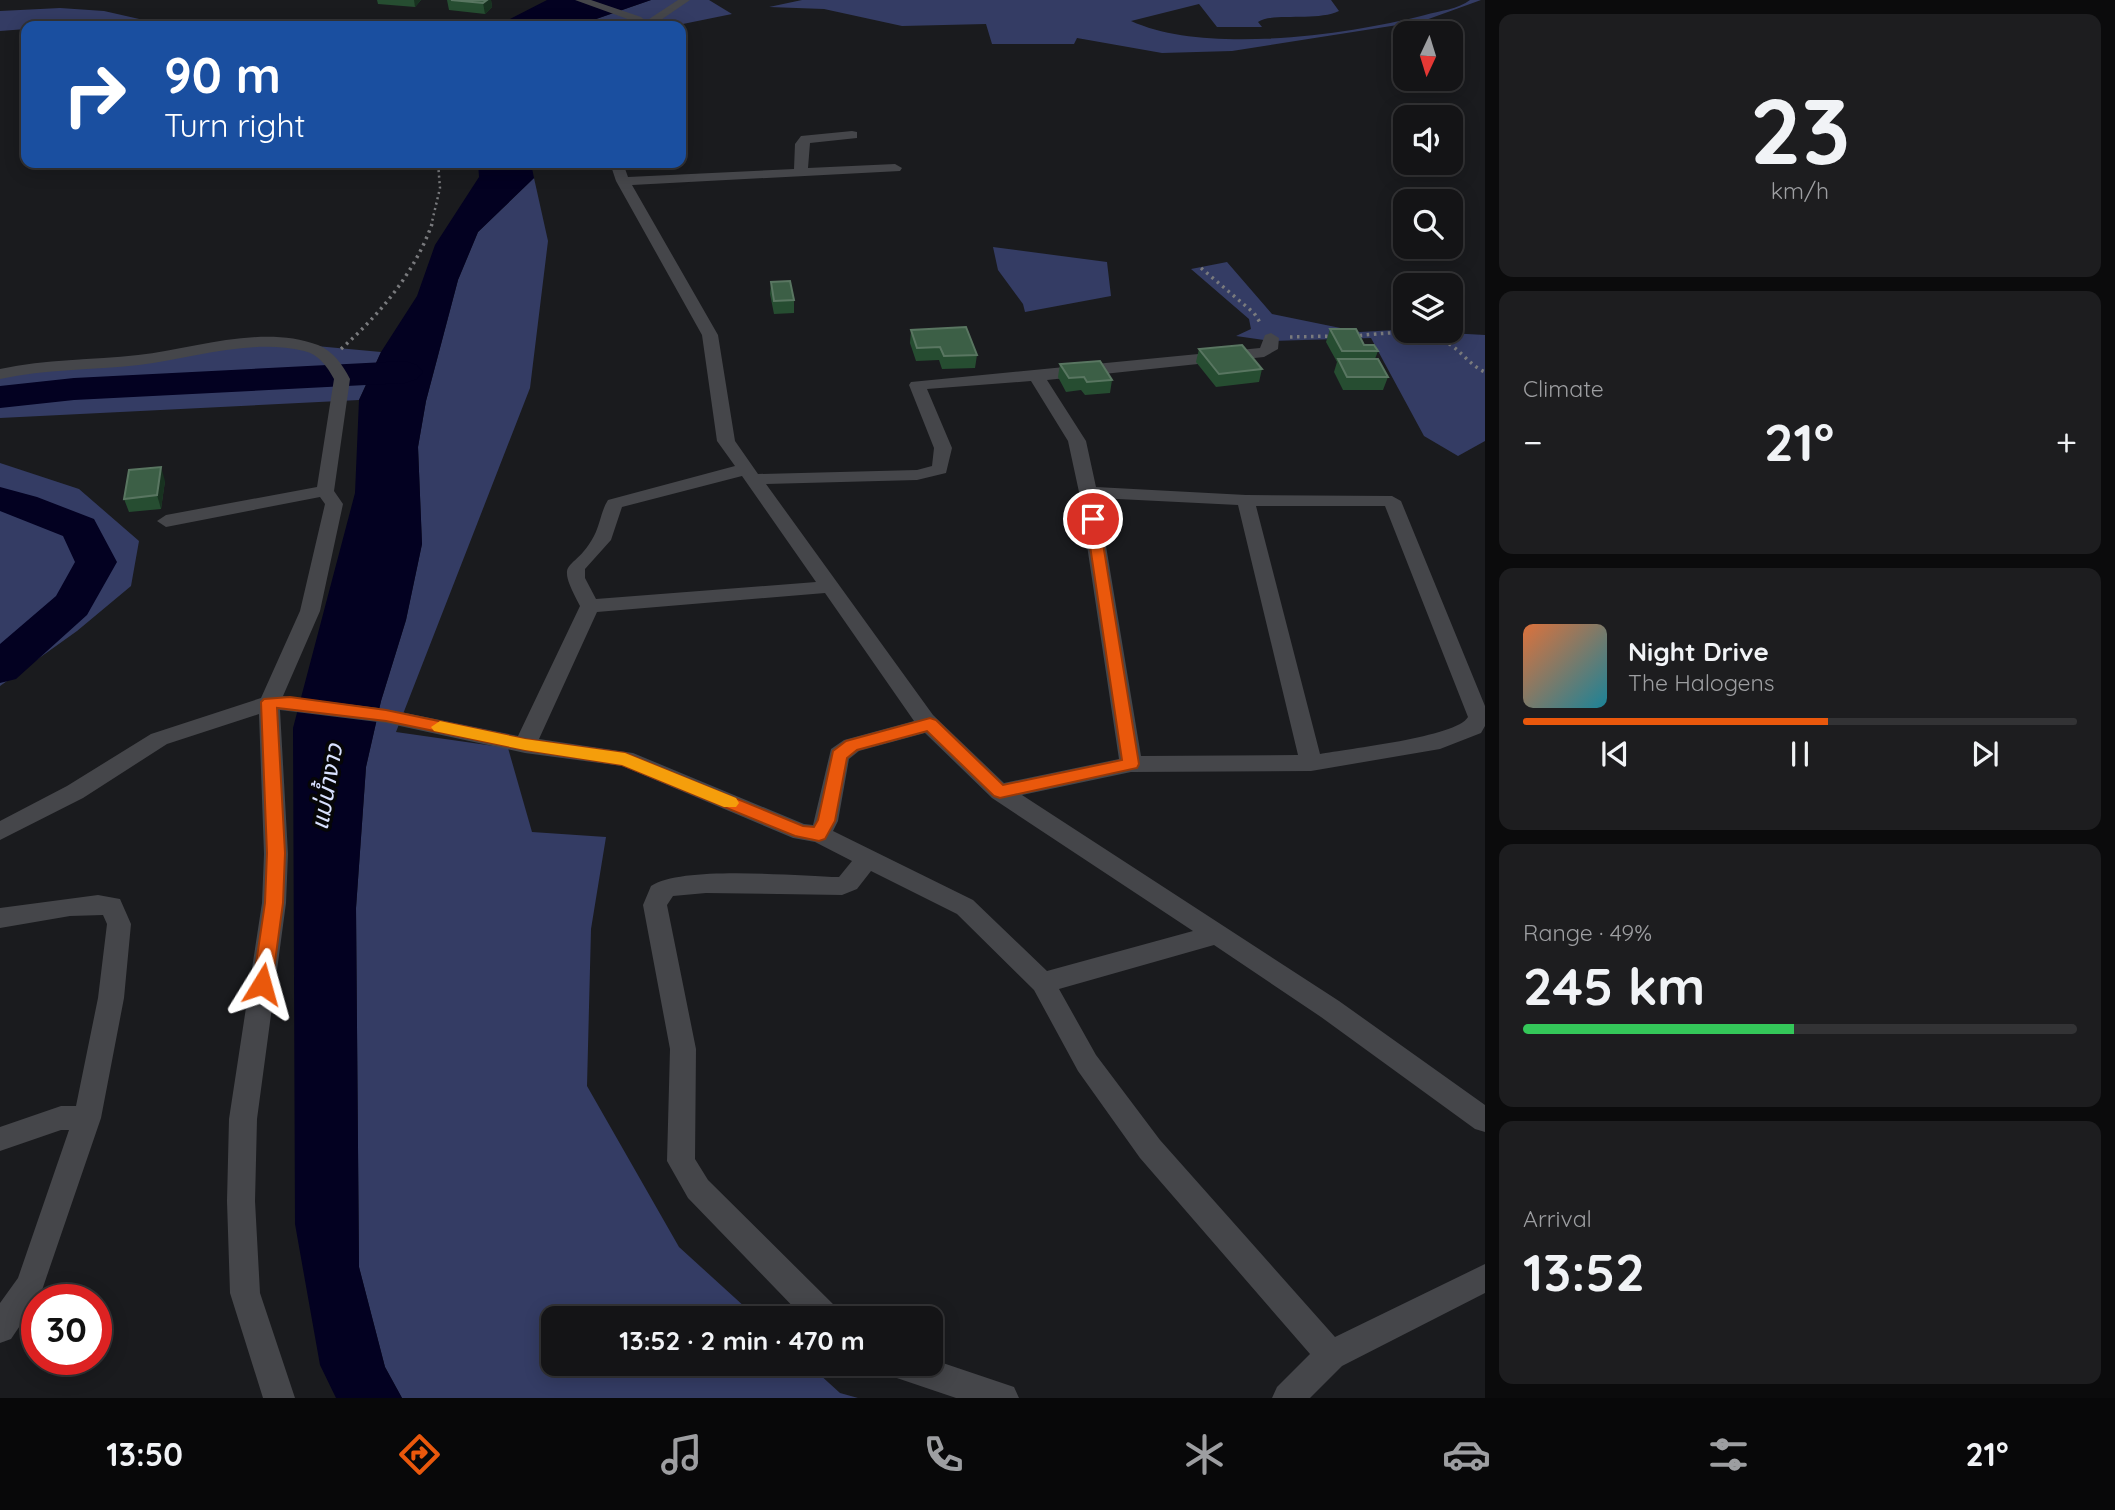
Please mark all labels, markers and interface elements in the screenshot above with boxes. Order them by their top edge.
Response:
north arrow [1393,21,1463,91]
map controls [1393,21,1463,343]
text: 90 m [164,44,281,105]
icon: right [49,49,140,140]
text: 23 [1750,73,1850,187]
text: Turn right [164,105,305,145]
button: sound [1393,105,1463,175]
text: km/h [1771,176,1829,205]
button: search [1393,189,1463,259]
button: layers [1393,273,1463,343]
text: Climate [1523,374,1604,403]
text: 21° [1764,409,1834,474]
text: − [1523,418,1543,466]
text: + [2056,418,2077,466]
pin [1063,489,1123,549]
icon: arrive [1074,500,1112,538]
text: Night Drive [1628,635,1769,668]
text: The Halogens [1628,668,1775,697]
icon: previous [1596,735,1634,773]
icon: pause [1781,735,1819,773]
icon: next [1966,735,2004,773]
water label: แม่น้ำงาว [303,740,349,832]
text: Range · 49% [1523,918,1652,947]
position arrow [225,947,299,1021]
text: 245 km [1523,953,1705,1018]
text: Arrival [1523,1204,1592,1233]
text: 13:52 [1523,1239,1645,1304]
speed limit sign: 30 [21,1284,112,1375]
text: 13:52 · 2 min · 470 m [619,1324,865,1357]
icon: directions [395,1430,444,1479]
icon: music [657,1430,706,1479]
icon: phone [919,1430,968,1479]
icon: climate [1180,1430,1229,1479]
icon: car [1442,1430,1491,1479]
icon: filters [1704,1430,1753,1479]
text: 13:50 [106,1434,183,1474]
text: 21° [1965,1434,2009,1474]

